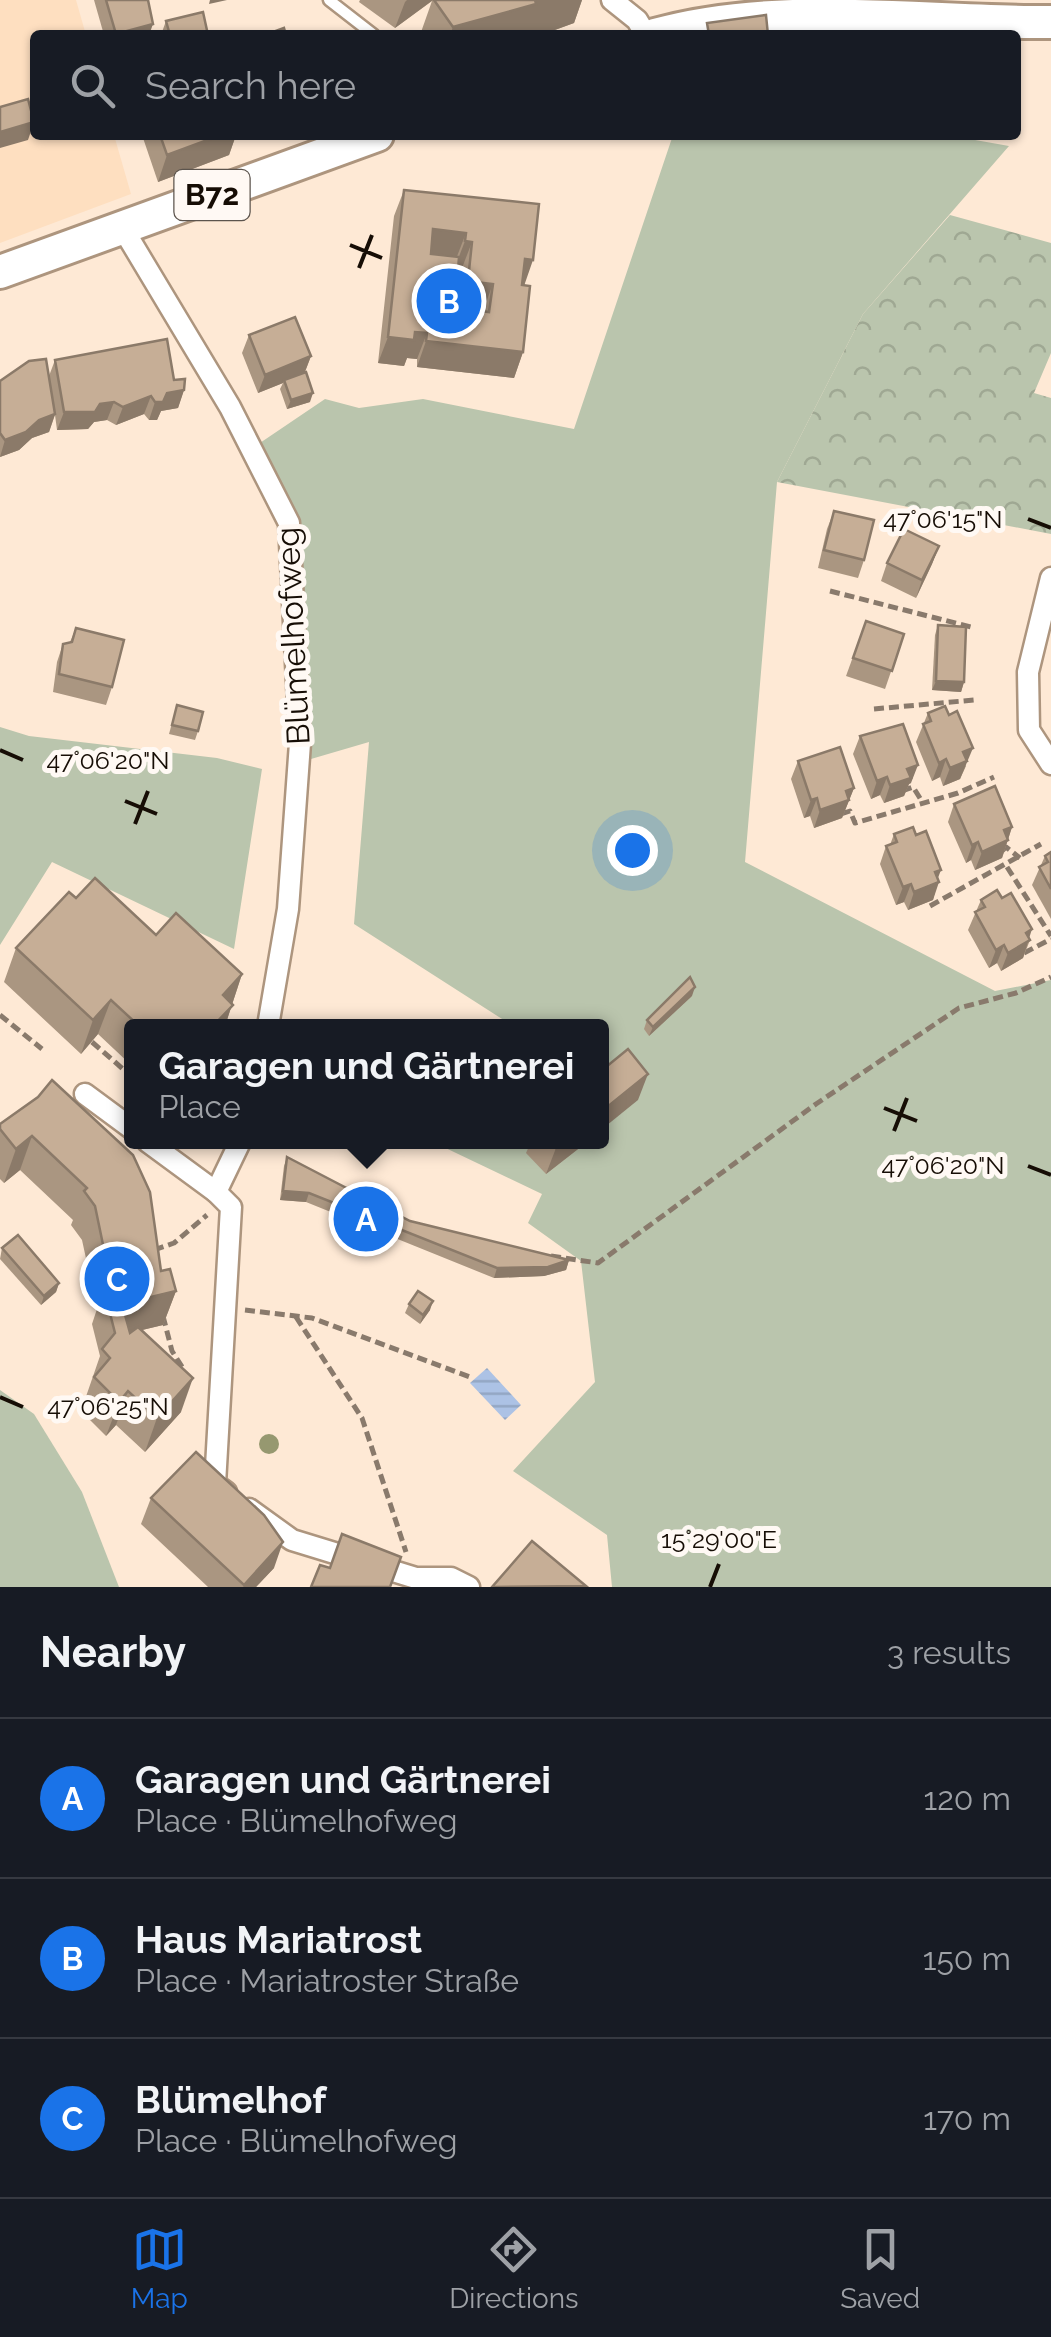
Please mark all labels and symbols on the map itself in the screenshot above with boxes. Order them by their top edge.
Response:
road number: B72 [174,170,250,220]
pin: B [416,264,482,338]
text: 47°06'15"N [883,504,1003,534]
street label: Blümelhofweg [268,526,317,746]
text: 47°06'20"N [46,745,170,775]
your location [607,825,658,876]
text: 47°06'20"N [881,1150,1005,1180]
pin: A [334,1182,398,1256]
pin: C [84,1242,150,1316]
text: 47°06'25"N [47,1391,169,1421]
text: 15°29'00"E [661,1524,777,1554]

